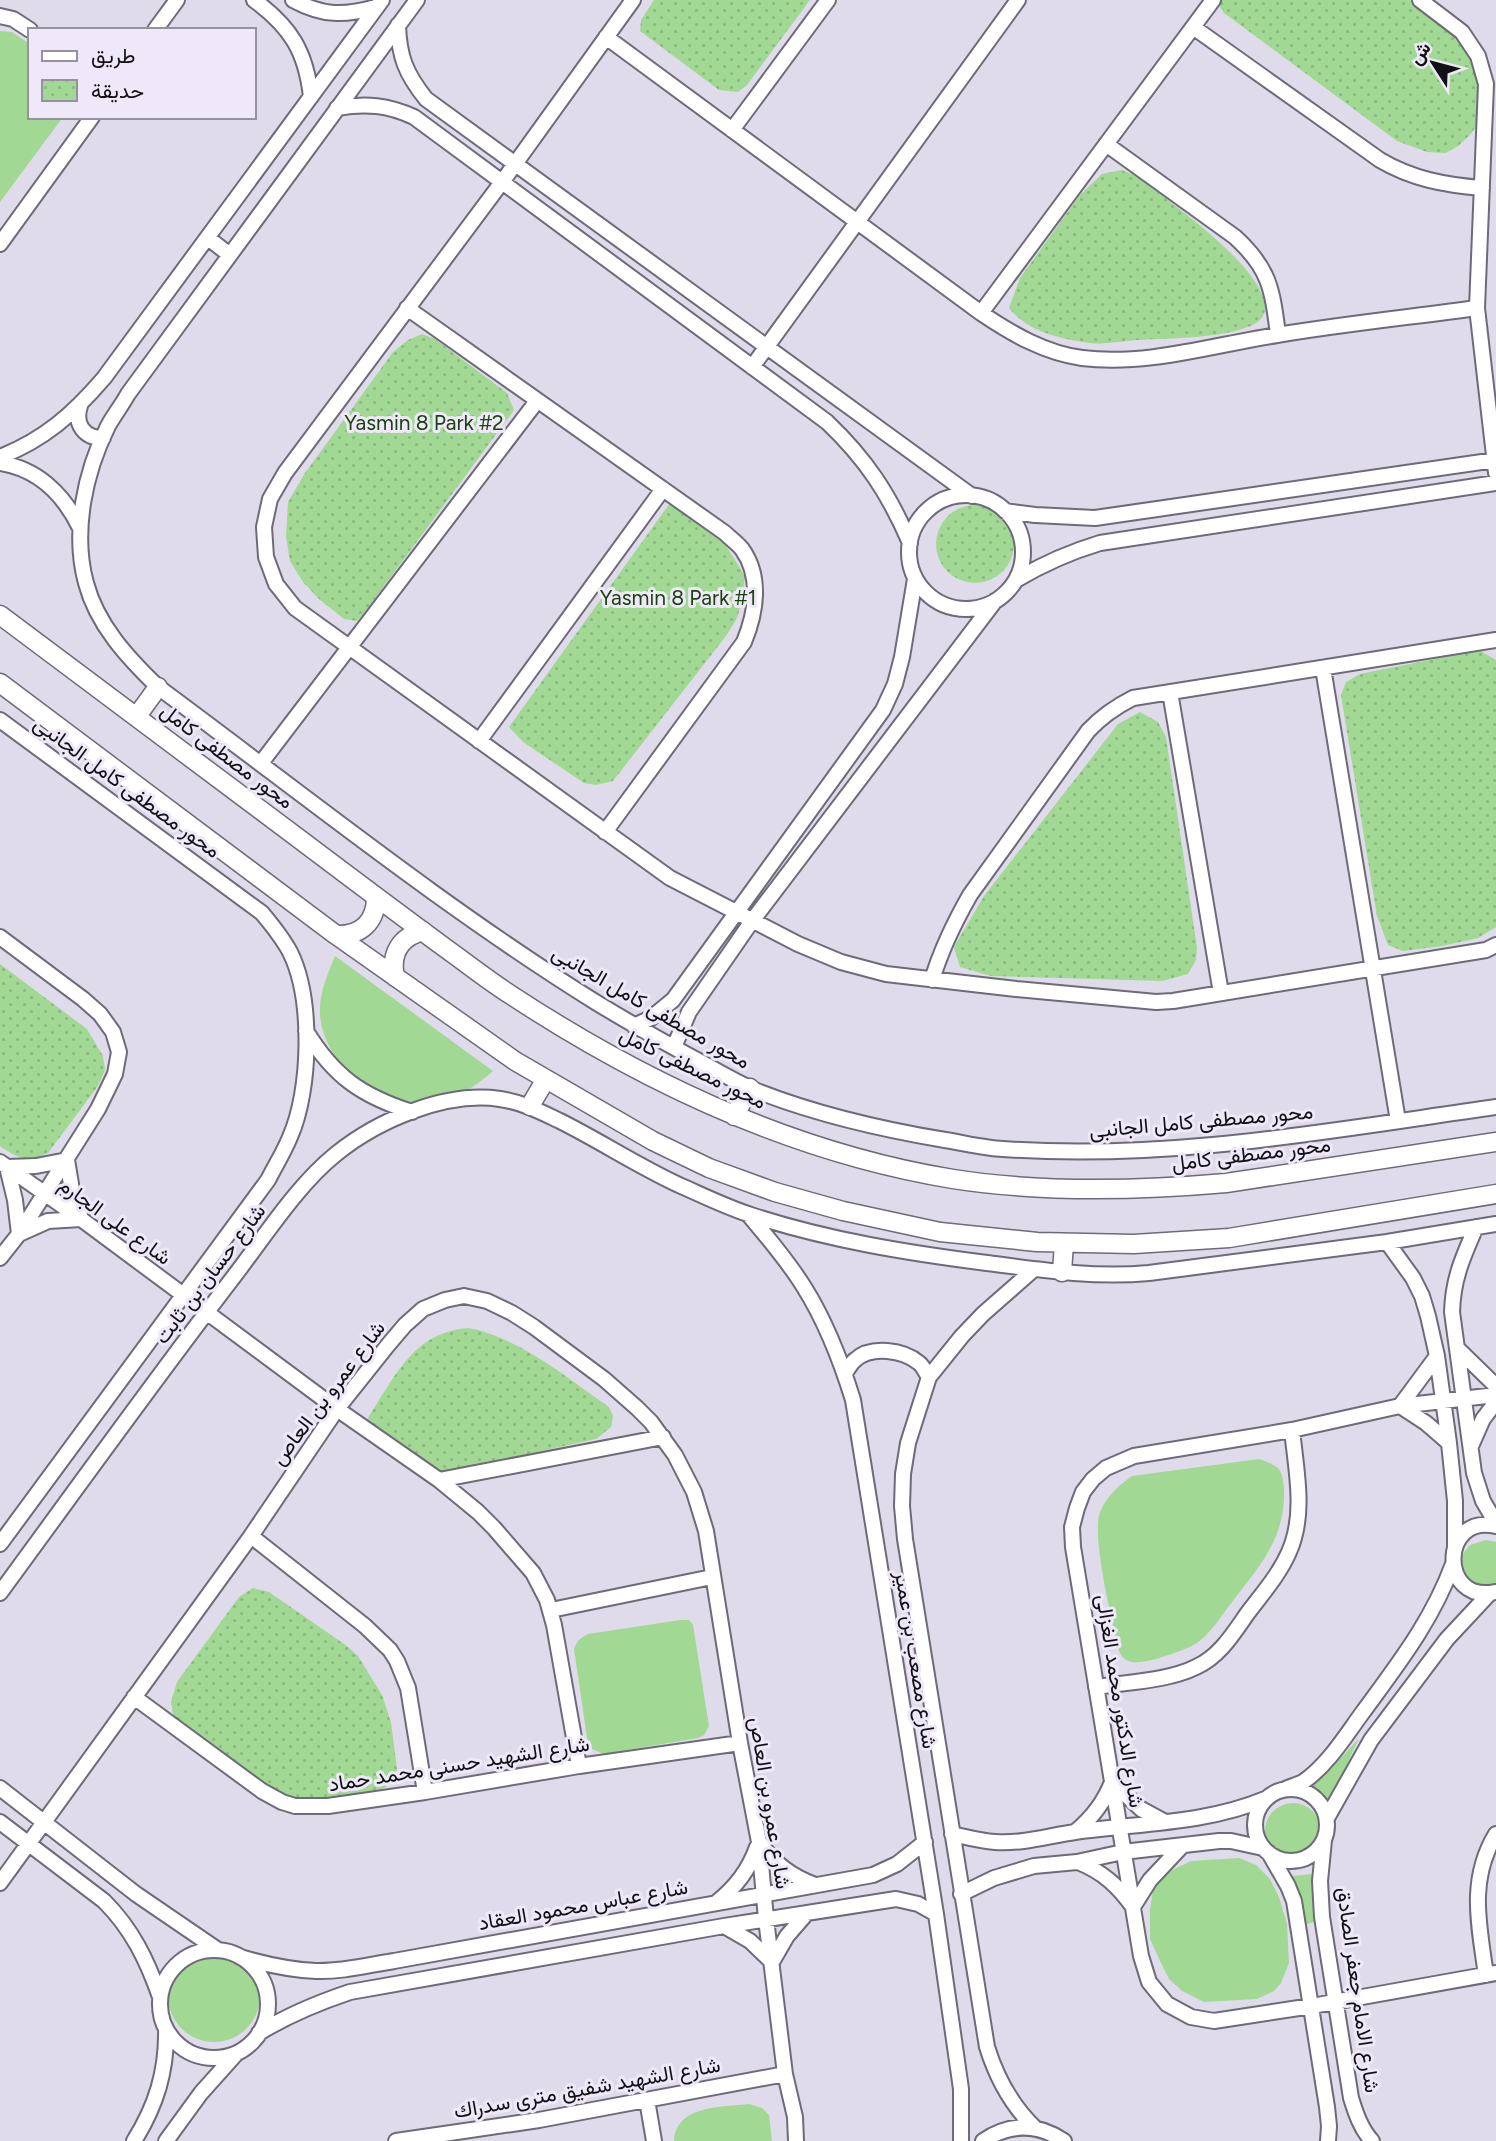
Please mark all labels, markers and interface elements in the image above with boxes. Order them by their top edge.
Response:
legend [28,28,256,119]
north arrow [1398,28,1468,98]
text: ش [1404,37,1436,69]
text: طريق [91,43,136,69]
text: حديقة [91,78,144,103]
park label: Yasmin 8 Park #2 [344,410,504,435]
park label: Yasmin 8 Park #1 [600,585,756,610]
street label: محور مصطفى كامل [155,697,299,815]
street label: محور مصطفى كامل الجانبى [28,710,226,864]
street label: محور مصطفى كامل الجانبى [547,940,755,1074]
street label: محور مصطفى كامل [616,1022,770,1114]
street label: محور مصطفى كامل الجانبى [1088,1098,1314,1144]
street label: محور مصطفى كامل [1170,1131,1332,1177]
street label: شارع على الجارم [53,1172,176,1271]
street label: شارع حسان بن ثابت [149,1199,272,1350]
street label: شارع عمرو بن العاص [265,1316,392,1471]
street label: شارع مصعب بن عمير [888,1568,943,1751]
street label: شارع الدكتور محمد الغزالى [1089,1592,1150,1810]
street label: شارع عمرو بن العاص [743,1715,796,1891]
street label: شارع الشهيد حسنى محمد حماد [327,1731,591,1798]
street label: شارع عباس محمود العقاد [476,1874,690,1937]
street label: شارع الامام جعفر الصادق [1330,1885,1385,2095]
street label: شارع الشهيد شفيق مترى سدراك [452,2052,722,2125]

